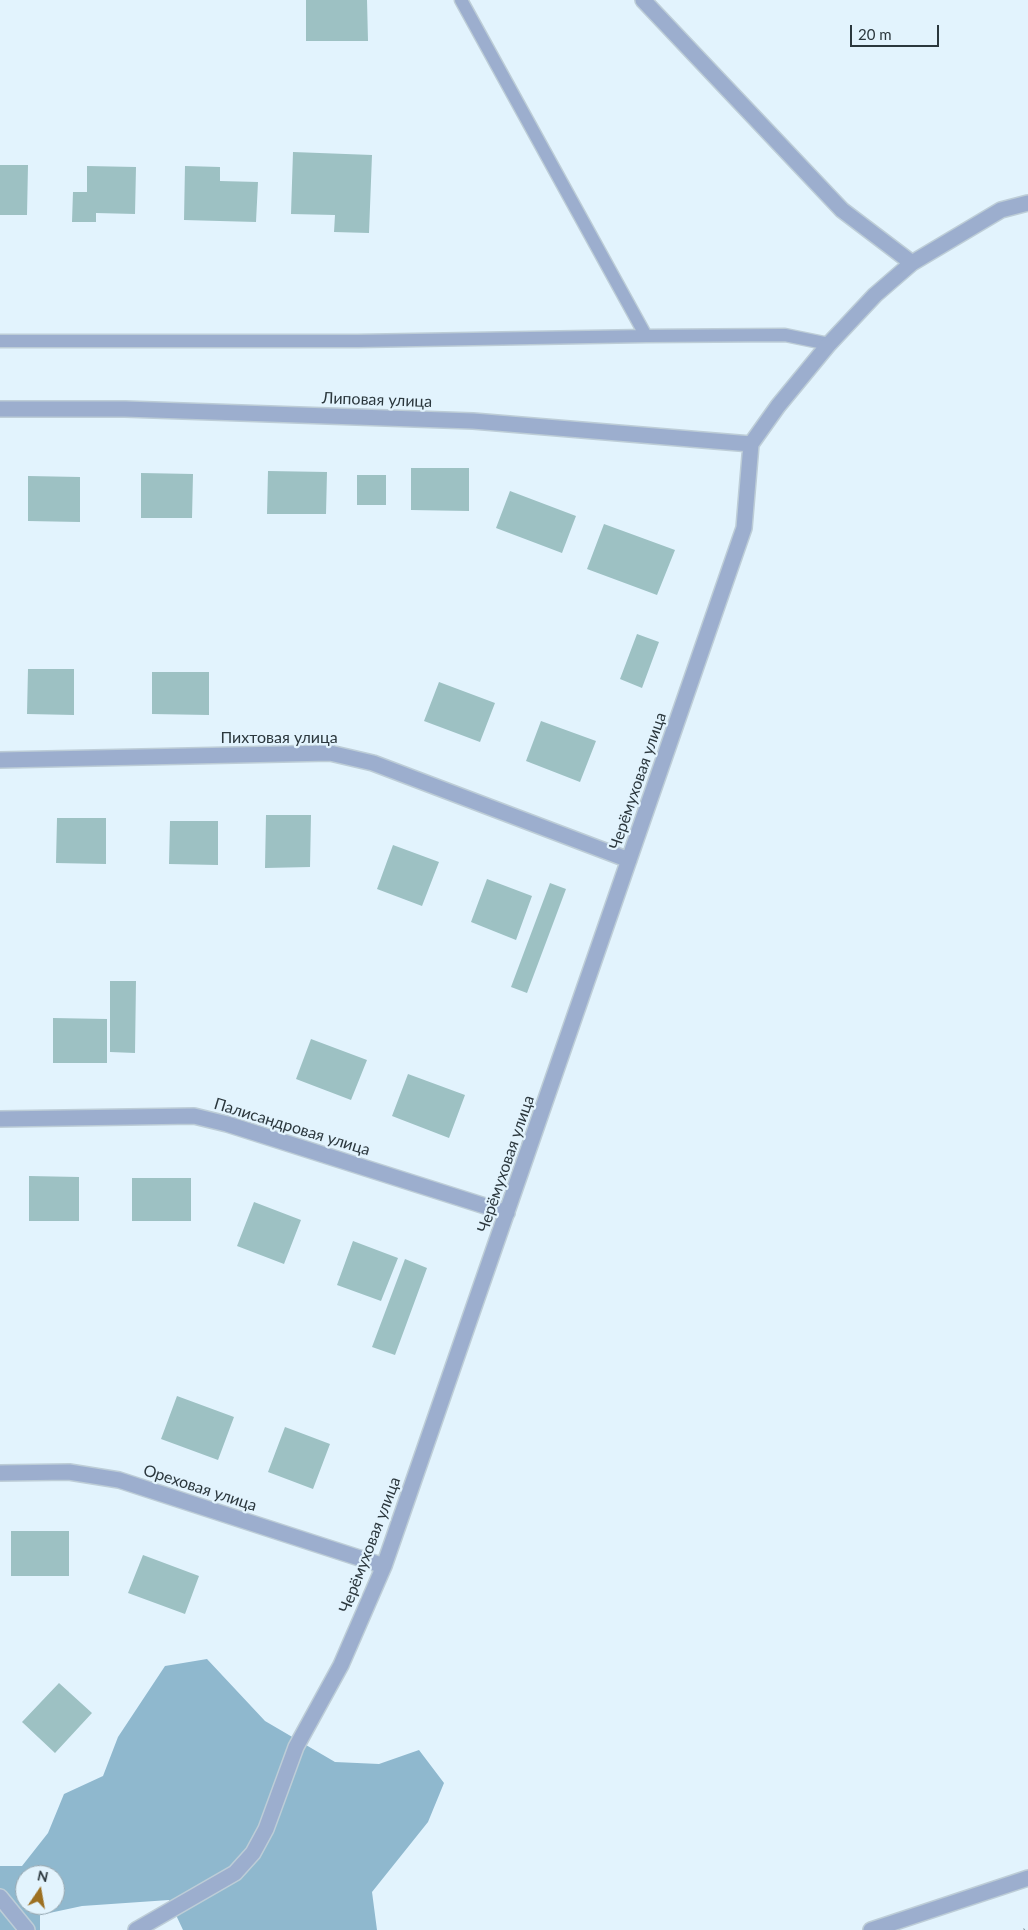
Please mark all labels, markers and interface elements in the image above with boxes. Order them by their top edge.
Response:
scale bar [853,15,942,47]
text: 20 m [858,25,892,43]
street label: Липовая улица [322,388,432,412]
street label: Черёмуховая улица [605,710,671,852]
street label: Пихтовая улица [220,728,338,748]
street label: Черёмуховая улица [473,1093,539,1235]
street label: Палисандровая улица [212,1094,372,1160]
street label: Ореховая улица [141,1461,259,1515]
street label: Черёмуховая улица [335,1474,405,1616]
north arrow [15,1865,65,1915]
text: N [36,1866,50,1885]

